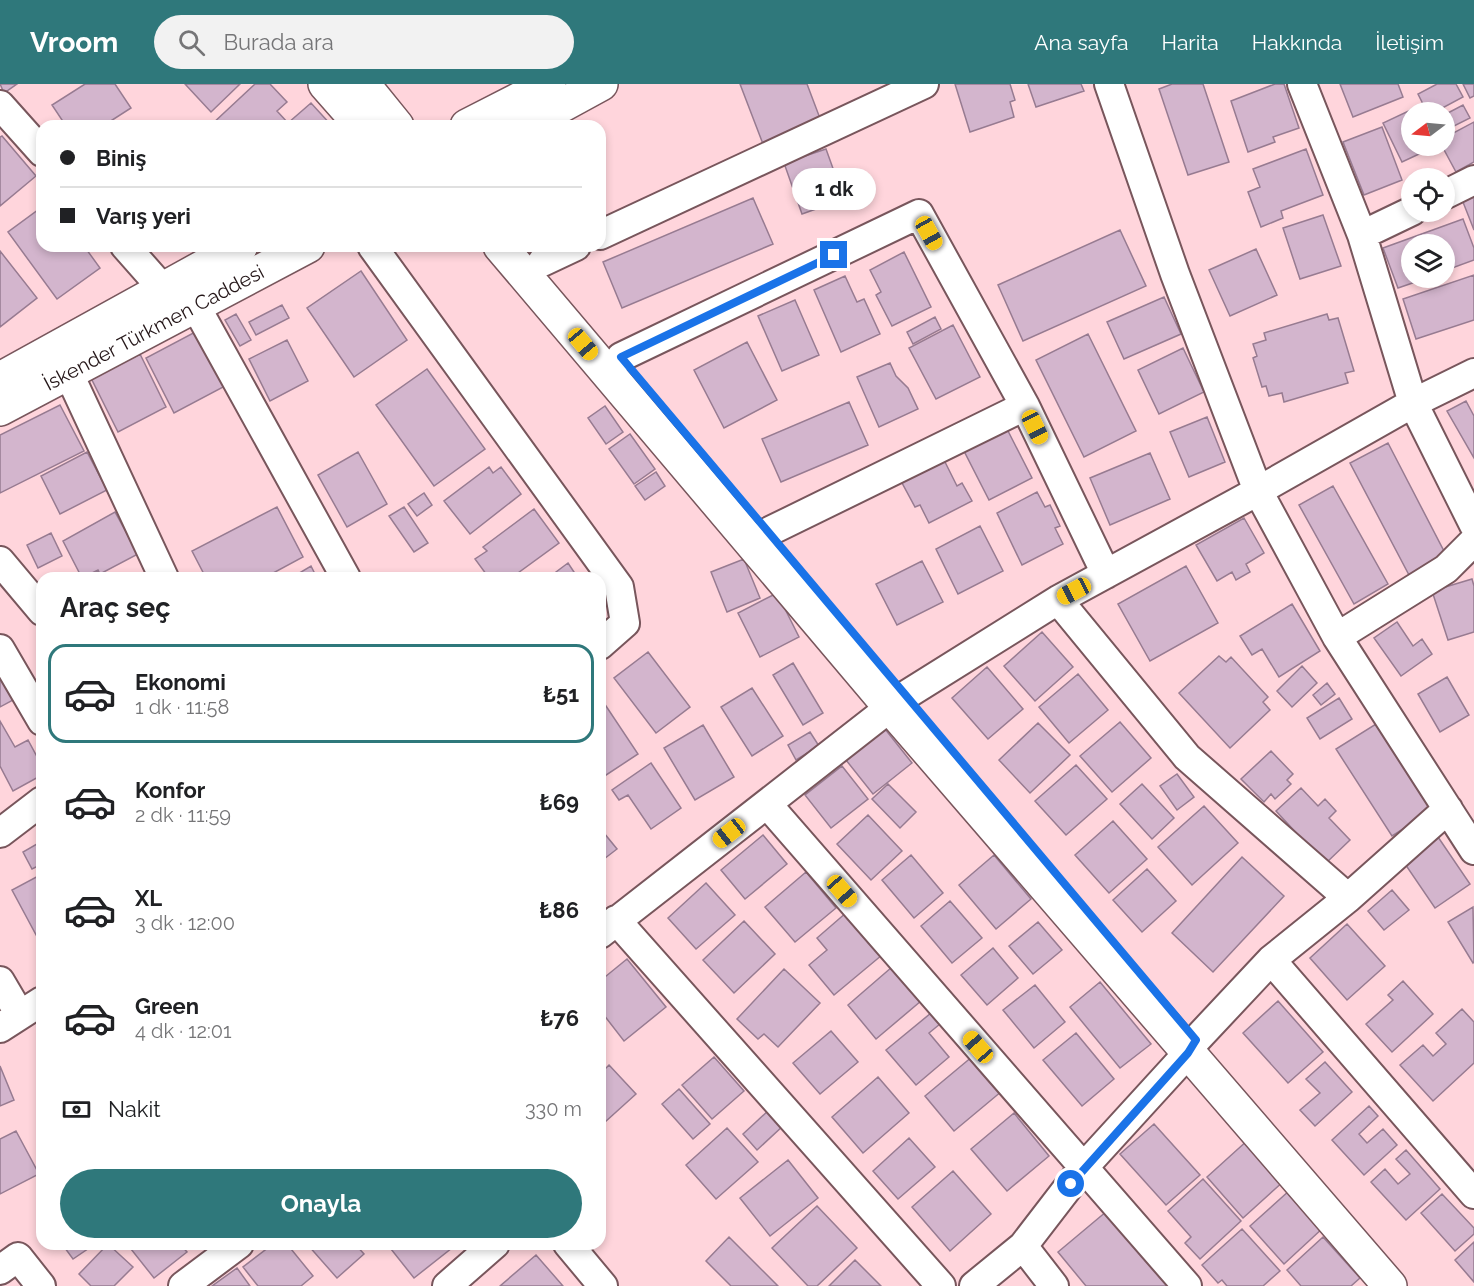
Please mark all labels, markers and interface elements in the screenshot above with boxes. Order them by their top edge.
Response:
search box [154,15,574,69]
text: Vroom [30,26,118,59]
icon: search [175,26,208,59]
text: Burada ara [223,29,334,55]
text: Ana sayfa [1034,30,1129,55]
text: Harita [1162,30,1219,55]
text: Hakkında [1252,30,1342,55]
text: İletişim [1375,30,1444,55]
north arrow [1401,102,1455,156]
map controls [1401,102,1455,288]
text: Biniş [96,145,146,171]
callout: 1 dk [792,168,876,210]
button: locate [1401,168,1455,222]
text: 1 dk [815,177,853,201]
text: Varış yeri [96,203,191,229]
car [912,213,946,253]
button: layers [1401,234,1455,288]
route end [820,241,847,268]
street label: İskender Türkmen Caddesi [39,260,268,396]
car [565,324,601,364]
car [1019,407,1051,447]
car [1054,575,1094,607]
text: Araç seç [60,592,170,623]
icon: car [63,667,117,721]
text: Ekonomi [135,669,226,695]
text: ₺51 [543,681,579,707]
text: 1 dk · 11:58 [135,695,229,719]
icon: car [63,775,117,829]
text: Konfor [135,777,205,803]
text: ₺69 [540,789,579,815]
text: 2 dk · 11:59 [135,803,231,827]
car [709,815,749,851]
car [823,872,861,910]
icon: car [63,883,117,937]
text: XL [135,885,162,911]
text: ₺86 [539,897,579,923]
text: 3 dk · 12:00 [135,911,235,935]
icon: car [63,991,117,1045]
text: Green [135,993,199,1019]
text: ₺76 [540,1005,579,1031]
text: 4 dk · 12:01 [135,1019,232,1043]
car [959,1028,997,1066]
icon: cash [60,1093,93,1126]
text: Nakit [108,1096,161,1122]
text: 330 m [525,1097,582,1121]
button: Onayla [60,1169,582,1238]
route start [1057,1170,1084,1197]

